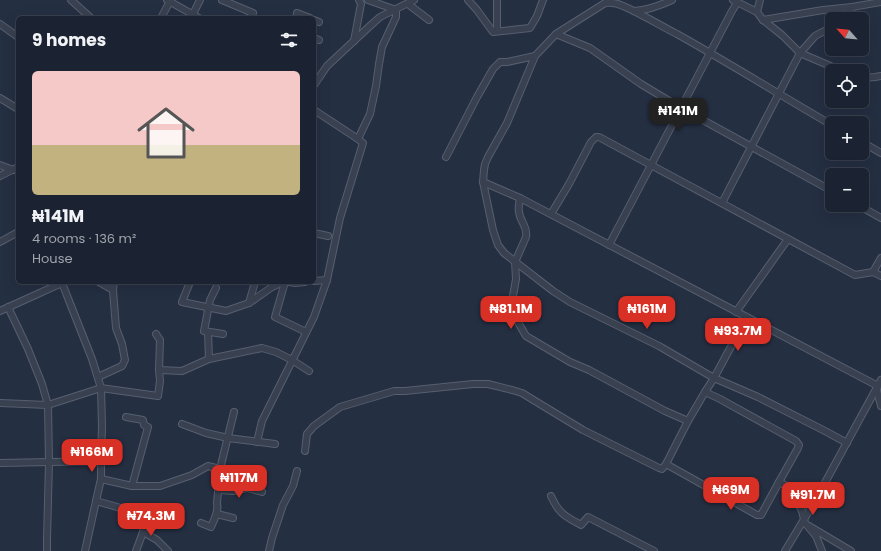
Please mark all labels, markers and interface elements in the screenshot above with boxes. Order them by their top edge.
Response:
north arrow [825,12,869,56]
map controls [825,12,869,212]
text: 9 homes [32,28,106,52]
icon: filters [278,29,300,51]
button: locate [825,64,869,108]
icon: home [130,97,202,169]
pin: ₦141M [650,98,706,132]
text: ₦141M [658,101,698,120]
button: + [825,116,869,160]
button: − [825,168,869,212]
text: ₦141M [32,204,84,228]
text: 4 rooms · 136 m² [32,229,136,248]
text: House [32,249,72,268]
pin: ₦81.1M [478,296,544,330]
pin: ₦161M [619,296,675,330]
text: ₦81.1M [489,299,533,318]
text: ₦161M [627,299,667,318]
pin: ₦93.7M [705,318,771,352]
text: ₦93.7M [714,321,762,340]
pin: ₦166M [64,439,120,473]
text: ₦166M [71,442,113,461]
pin: ₦117M [211,465,267,499]
text: ₦117M [220,468,258,487]
pin: ₦69M [707,477,755,511]
text: ₦69M [712,480,750,499]
pin: ₦91.7M [780,482,846,516]
text: ₦91.7M [791,485,835,504]
pin: ₦74.3M [118,503,184,537]
text: ₦74.3M [127,506,175,525]

